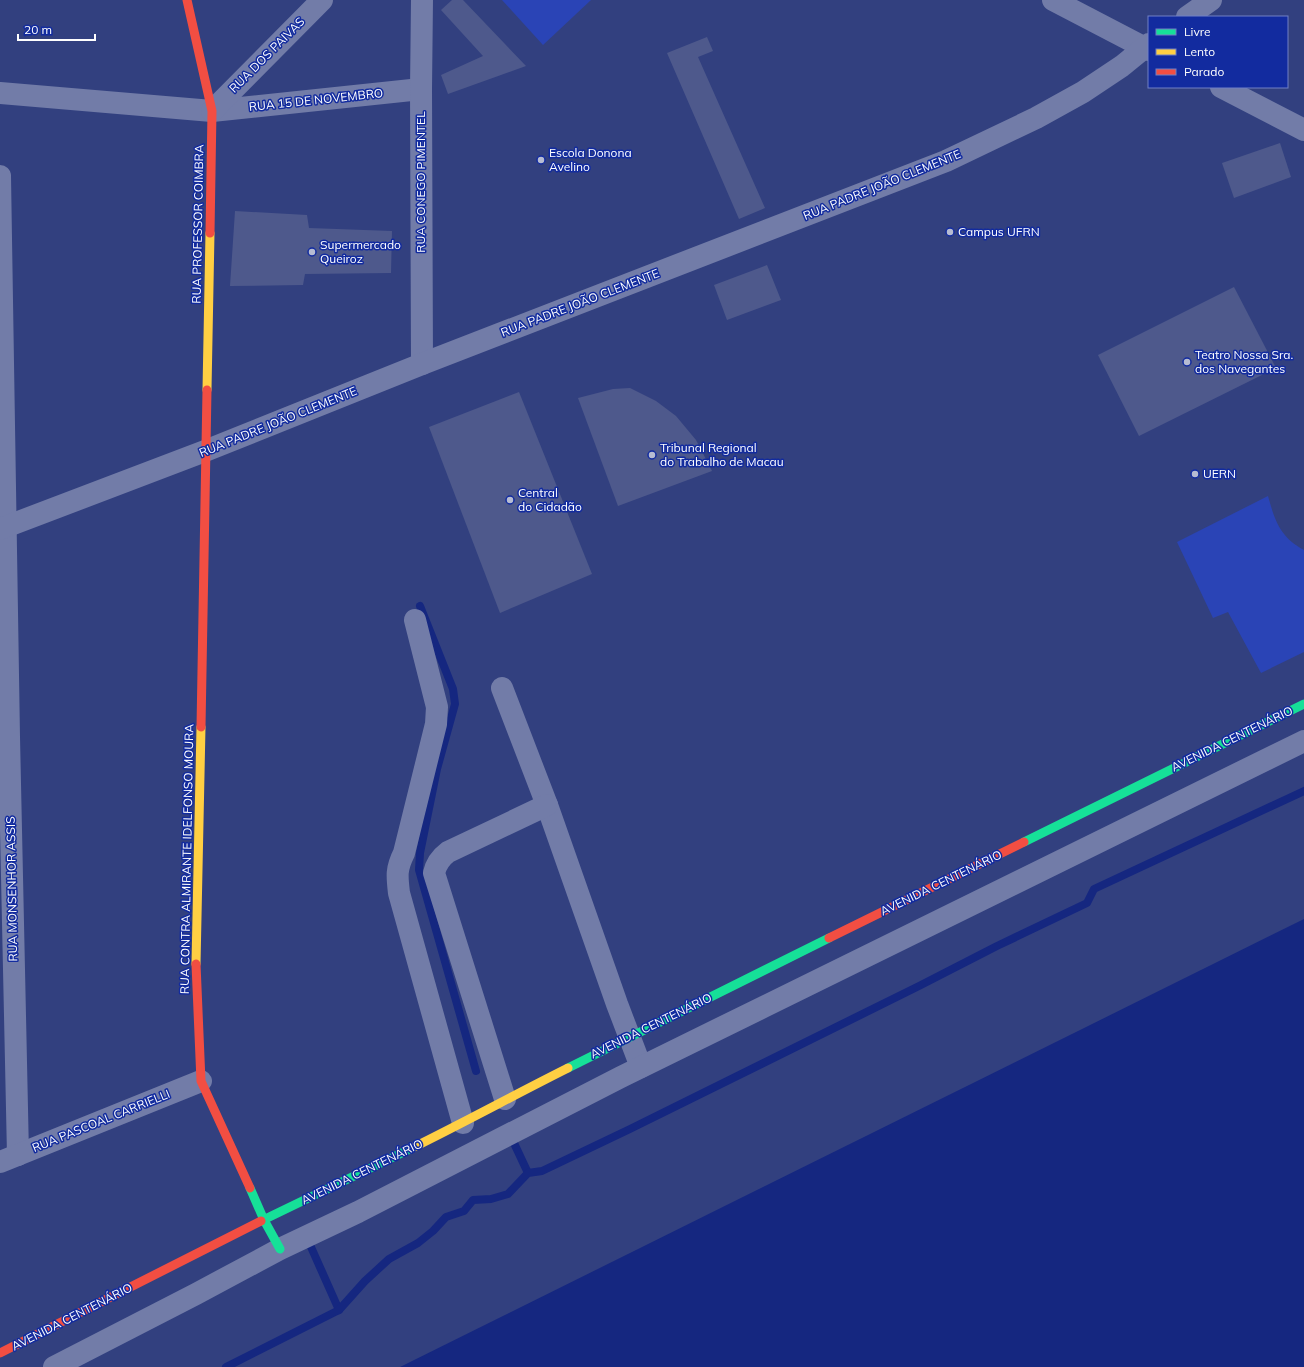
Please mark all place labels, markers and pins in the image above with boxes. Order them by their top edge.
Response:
place label: Escola Donona Avelino [549,145,632,174]
marker: Escola Donona Avelino [536,155,546,165]
place label: Campus UFRN [958,224,1040,239]
marker: Campus UFRN [945,227,955,237]
place label: Supermercado Queiroz [320,237,401,266]
marker: Supermercado Queiroz [307,247,317,257]
place label: Teatro Nossa Sra. dos Navegantes [1195,347,1293,376]
marker: Teatro Nossa Sra. dos Navegantes [1182,357,1192,367]
place label: Tribunal Regional do Trabalho de Macau [660,440,784,469]
marker: Tribunal Regional do Trabalho de Macau [647,450,657,460]
place label: UERN [1203,466,1236,481]
marker: UERN [1190,469,1200,479]
place label: Central do Cidadão [518,485,582,514]
marker: Central do Cidadão [505,495,515,505]

